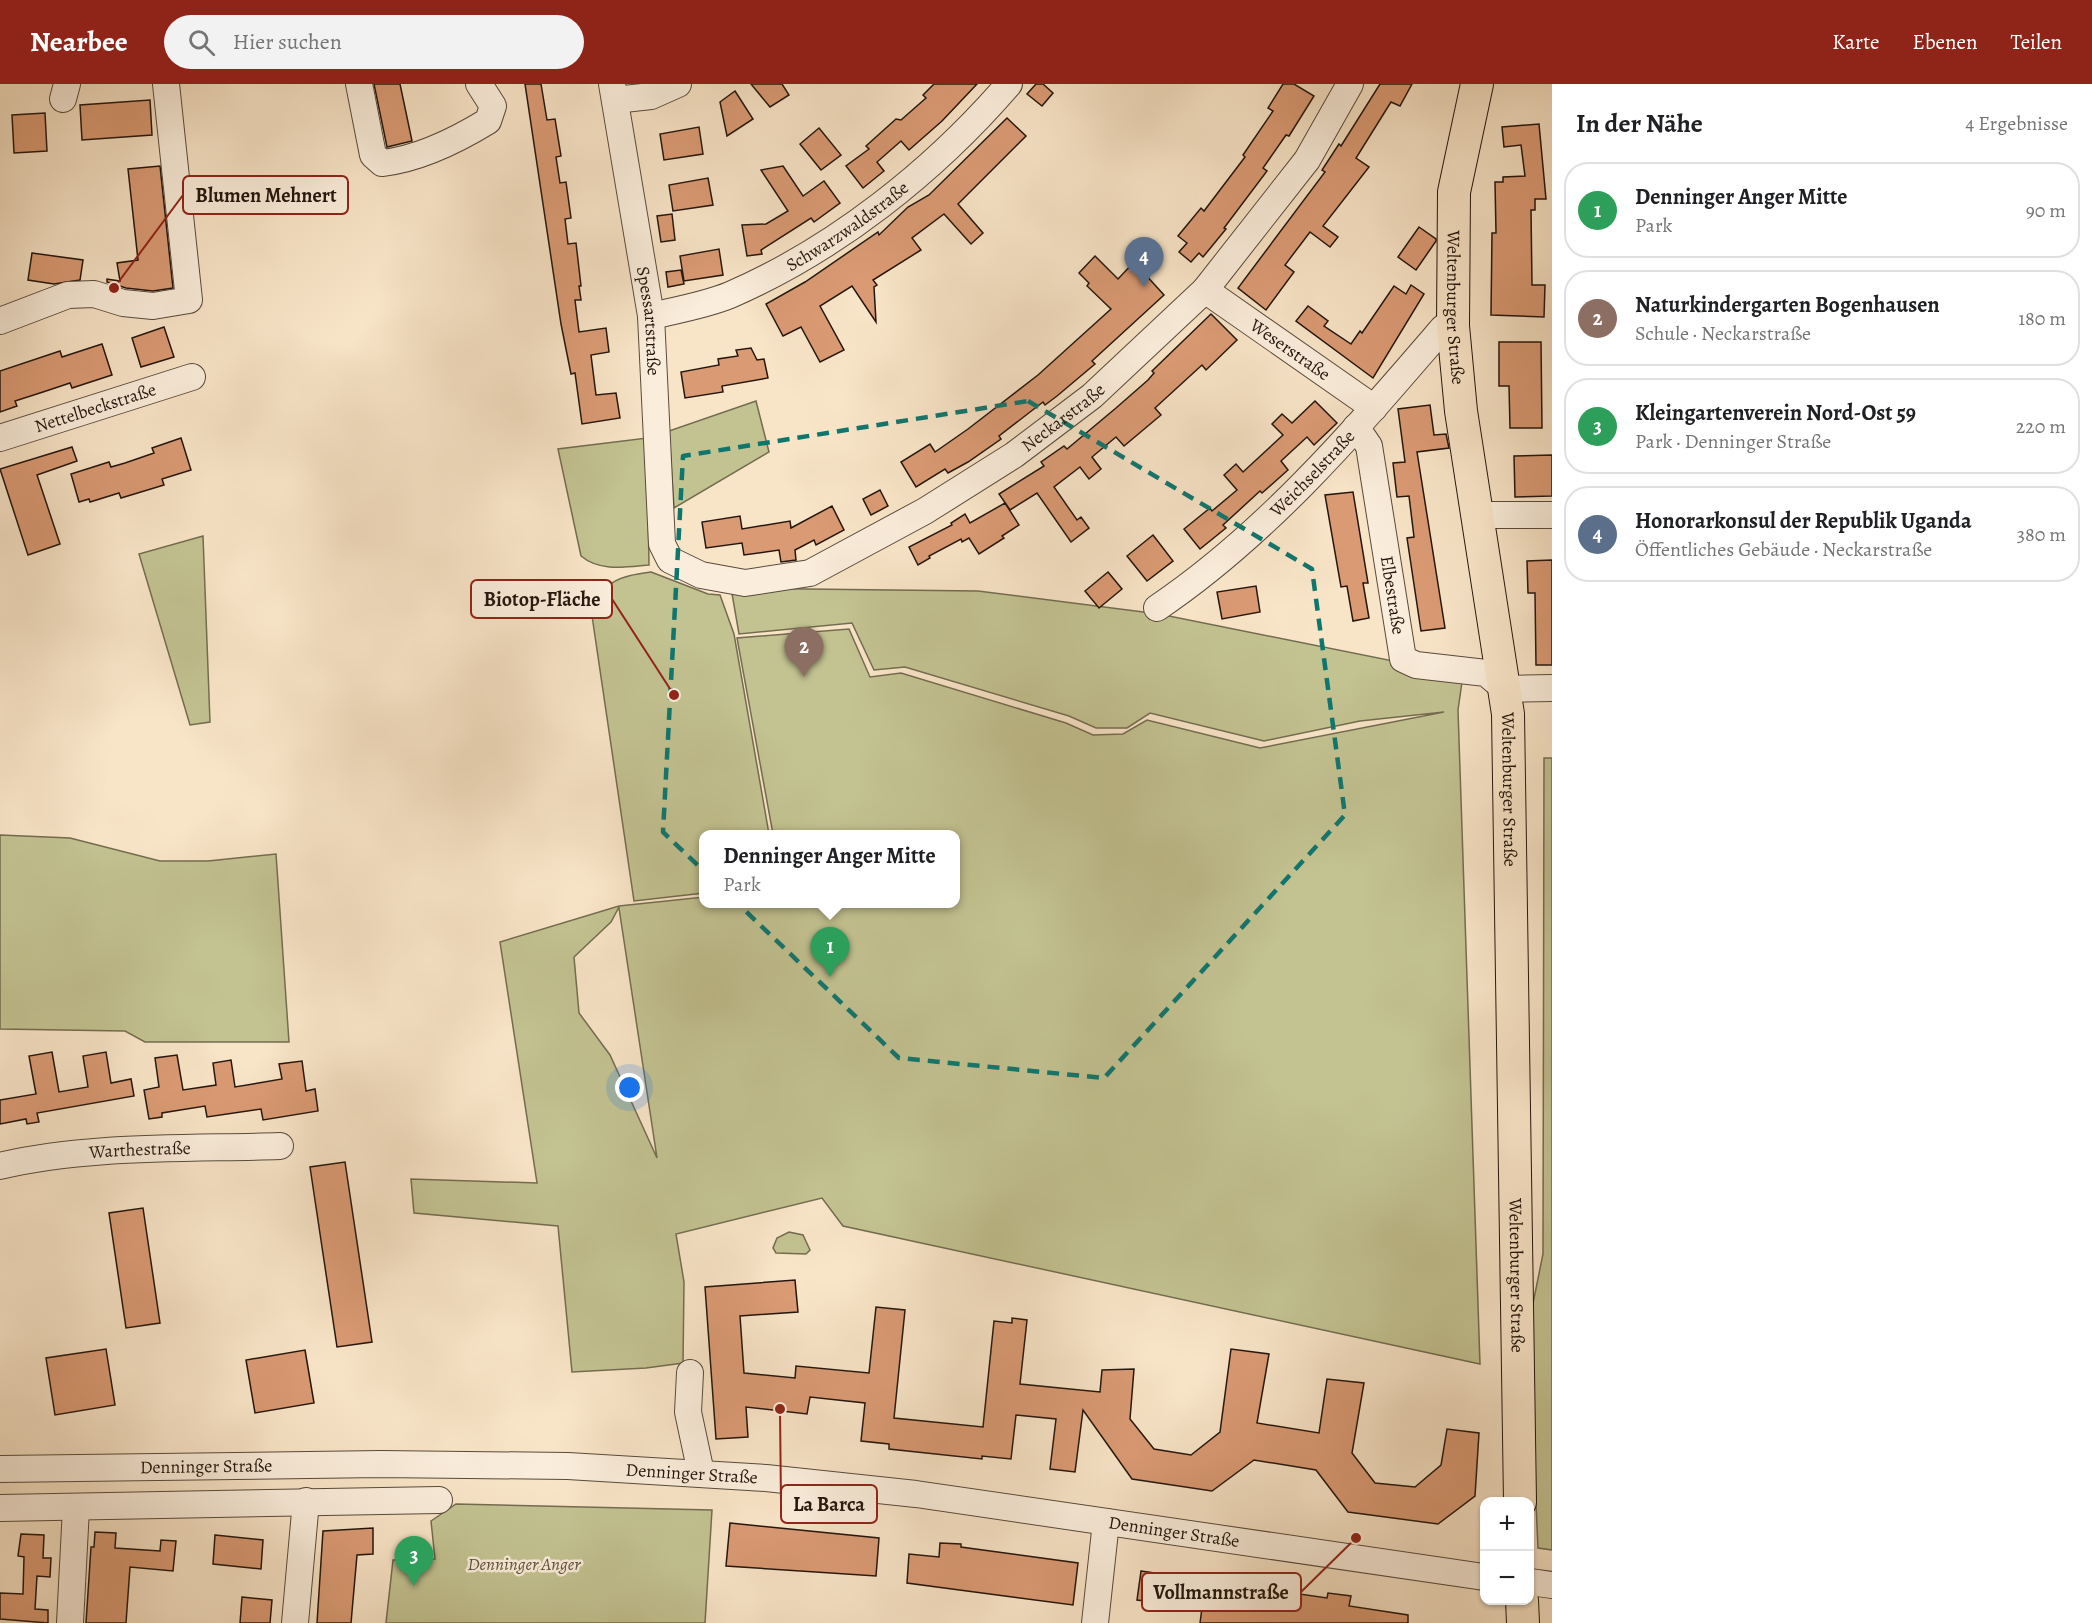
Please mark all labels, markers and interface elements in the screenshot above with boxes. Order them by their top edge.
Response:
search box [164,15,584,69]
text: Nearbee [30,23,128,61]
icon: search [185,26,218,59]
text: Hier suchen [233,27,342,57]
text: Karte [1832,28,1880,56]
text: Ebenen [1913,28,1977,56]
text: Teilen [2010,28,2062,56]
text: In der Nähe [1576,106,1703,141]
text: 4 Ergebnisse [1965,110,2068,137]
callout: Blumen Mehnert [183,176,348,214]
street label: Schwarzwaldstraße [782,176,914,277]
text: Blumen Mehnert [195,182,337,209]
text: Denninger Anger Mitte [1635,182,1847,212]
text: 1 [1594,197,1601,224]
text: 90 m [2026,197,2066,224]
text: Park [1635,212,1673,239]
street label: Weltenburger Straße [1441,229,1470,386]
pin: 4 [1124,238,1164,287]
street label: Spessartstraße [631,264,666,376]
text: Naturkindergarten Bogenhausen [1635,290,1940,320]
text: 2 [1593,305,1602,332]
text: 180 m [2018,305,2066,332]
street label: Weserstraße [1245,313,1335,386]
text: Schule · Neckarstraße [1635,320,1811,347]
street label: Nettelbeckstraße [32,377,159,438]
street label: Neckarstraße [1017,378,1110,457]
text: Kleingartenverein Nord-Ost 59 [1635,398,1916,428]
text: 3 [1593,413,1602,440]
text: 220 m [2016,413,2066,440]
street label: Weichselstraße [1264,425,1360,523]
text: Park · Denninger Straße [1635,428,1831,455]
text: Honorarkonsul der Republik Uganda [1635,506,1972,536]
text: 4 [1593,521,1602,548]
text: 380 m [2017,521,2066,548]
text: Öffentliches Gebäude · Neckarstraße [1635,536,1932,563]
street label: Elbestraße [1375,554,1411,636]
callout: Biotop-Fläche [471,580,612,618]
text: Biotop-Fläche [483,586,601,613]
pin: 2 [784,628,824,677]
street label: Weltenburger Straße [1496,711,1522,867]
popup [699,830,960,908]
text: Denninger Anger Mitte [723,841,936,871]
text: Park [723,871,761,898]
pin: 1 [810,928,850,977]
your location [615,1073,644,1102]
street label: Warthestraße [87,1136,191,1164]
street label: Weltenburger Straße [1503,1197,1530,1353]
street label: Denninger Straße [140,1453,272,1479]
street label: Denninger Straße [625,1458,759,1489]
callout: La Barca [781,1485,877,1523]
text: La Barca [793,1491,865,1518]
map controls [1480,1497,1534,1605]
button: + [1480,1497,1534,1551]
street label: Denninger Straße [1107,1510,1241,1553]
pin: 3 [394,1536,434,1586]
button: − [1480,1551,1534,1605]
park label: Denninger Anger [467,1552,581,1576]
callout: Vollmannstraße [1142,1573,1301,1611]
text: Vollmannstraße [1152,1579,1289,1606]

